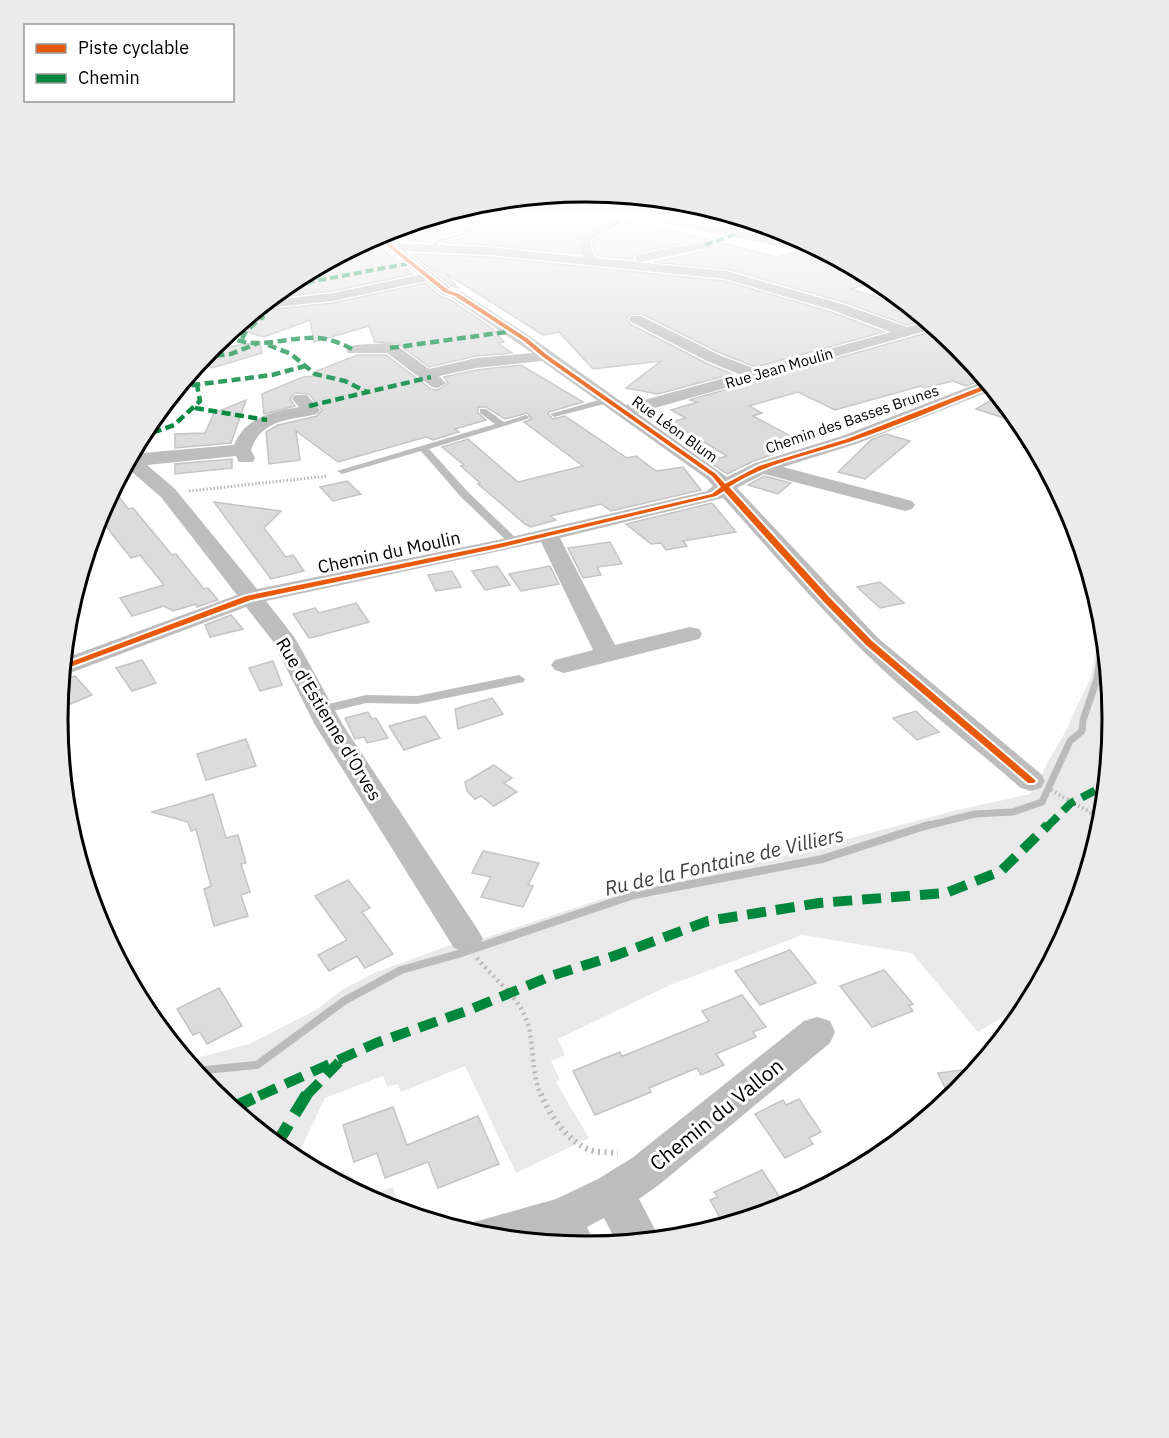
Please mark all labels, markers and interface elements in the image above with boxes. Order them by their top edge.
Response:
legend [24,24,234,102]
text: Piste cyclable [78,36,189,59]
text: Chemin [78,66,140,89]
street label: Rue Jean Moulin [723,344,835,392]
street label: Chemin des Basses Brunes [763,380,941,458]
street label: Rue Léon Blum [628,391,722,467]
street label: Chemin du Moulin [315,526,463,578]
street label: Rue d'Estienne d'Orves [271,633,387,805]
water label: Ru de la Fontaine de Villiers [602,820,846,902]
street label: Chemin du Vallon [643,1051,789,1177]

